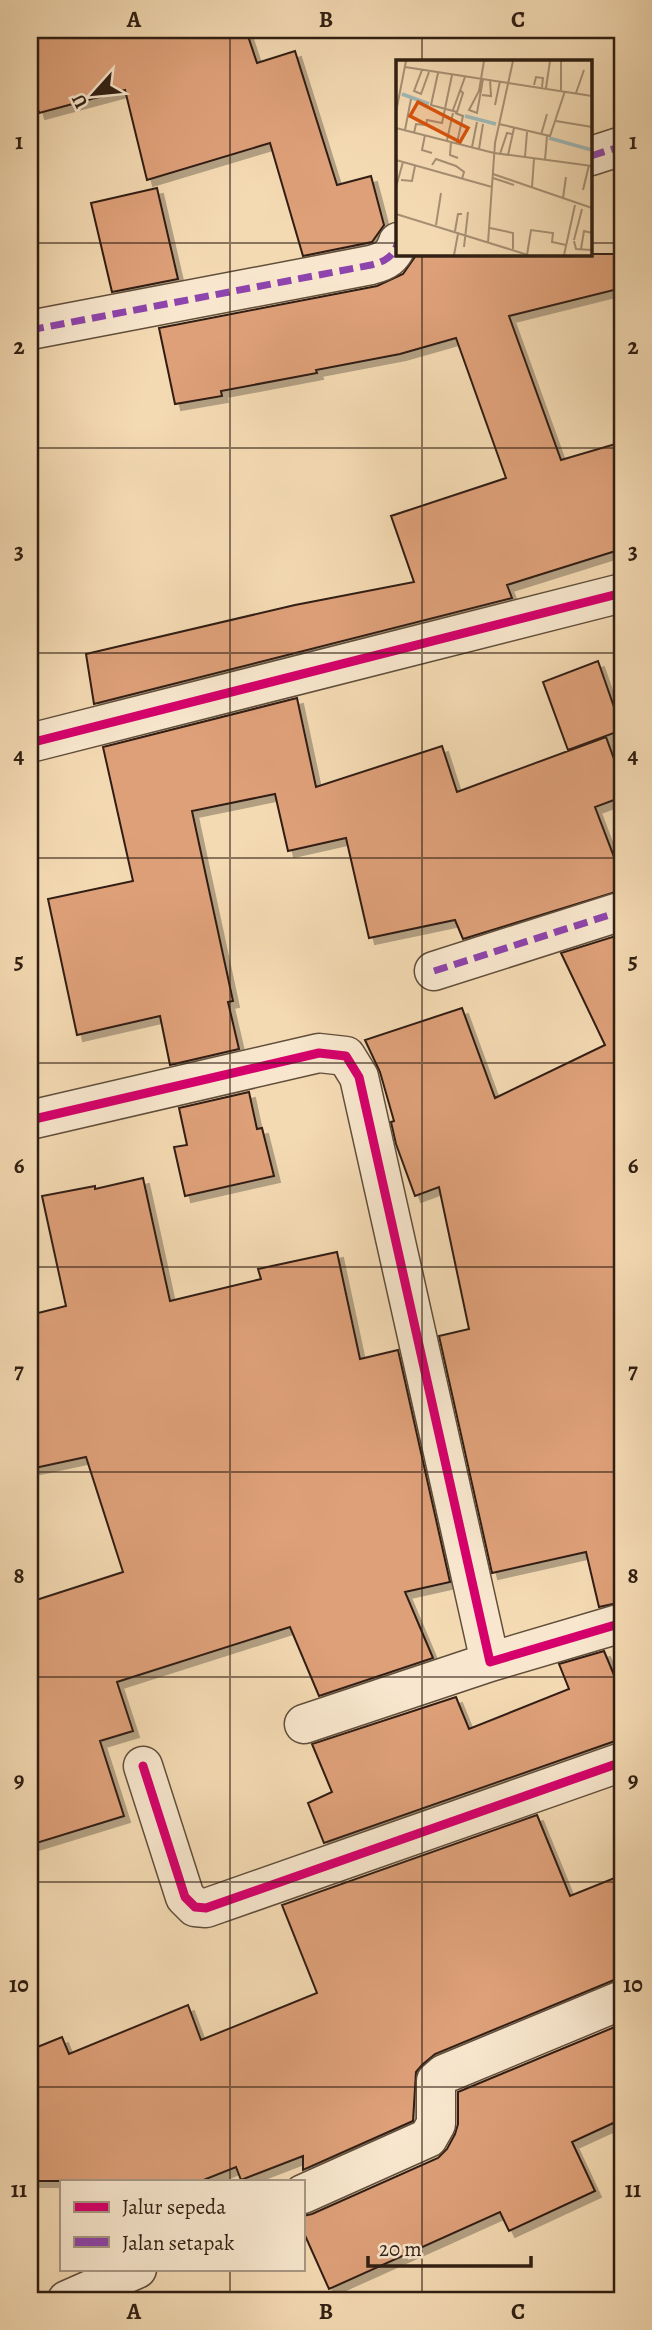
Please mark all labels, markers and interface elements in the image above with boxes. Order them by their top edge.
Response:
text: A [126,4,142,35]
text: B [319,4,333,35]
text: C [511,4,525,35]
north arrow [60,60,130,130]
inset map [396,60,592,256]
text: U [65,89,94,113]
text: 1 [15,126,23,157]
text: 1 [629,126,637,157]
text: 2 [13,331,25,362]
text: 2 [627,331,639,362]
text: 3 [14,536,24,567]
text: 3 [628,536,638,567]
text: 4 [14,740,25,771]
text: 4 [628,740,639,771]
text: 5 [14,945,24,976]
text: 5 [628,945,638,976]
text: 6 [14,1150,25,1181]
text: 6 [628,1150,639,1181]
text: 7 [14,1355,24,1386]
text: 7 [628,1355,638,1386]
text: 8 [13,1560,25,1591]
text: 8 [627,1560,639,1591]
text: 9 [14,1764,24,1795]
text: 9 [628,1764,638,1795]
text: 10 [9,1969,29,2000]
text: 10 [623,1969,643,2000]
text: 11 [11,2174,27,2205]
text: 11 [625,2174,641,2205]
legend [60,2180,304,2270]
text: Jalur sepeda [122,2193,226,2221]
scale bar [368,2225,531,2269]
text: Jalan setapak [122,2229,235,2257]
text: 20 m [379,2235,422,2263]
text: A [126,2296,142,2327]
text: B [319,2296,333,2327]
text: C [511,2296,525,2327]

